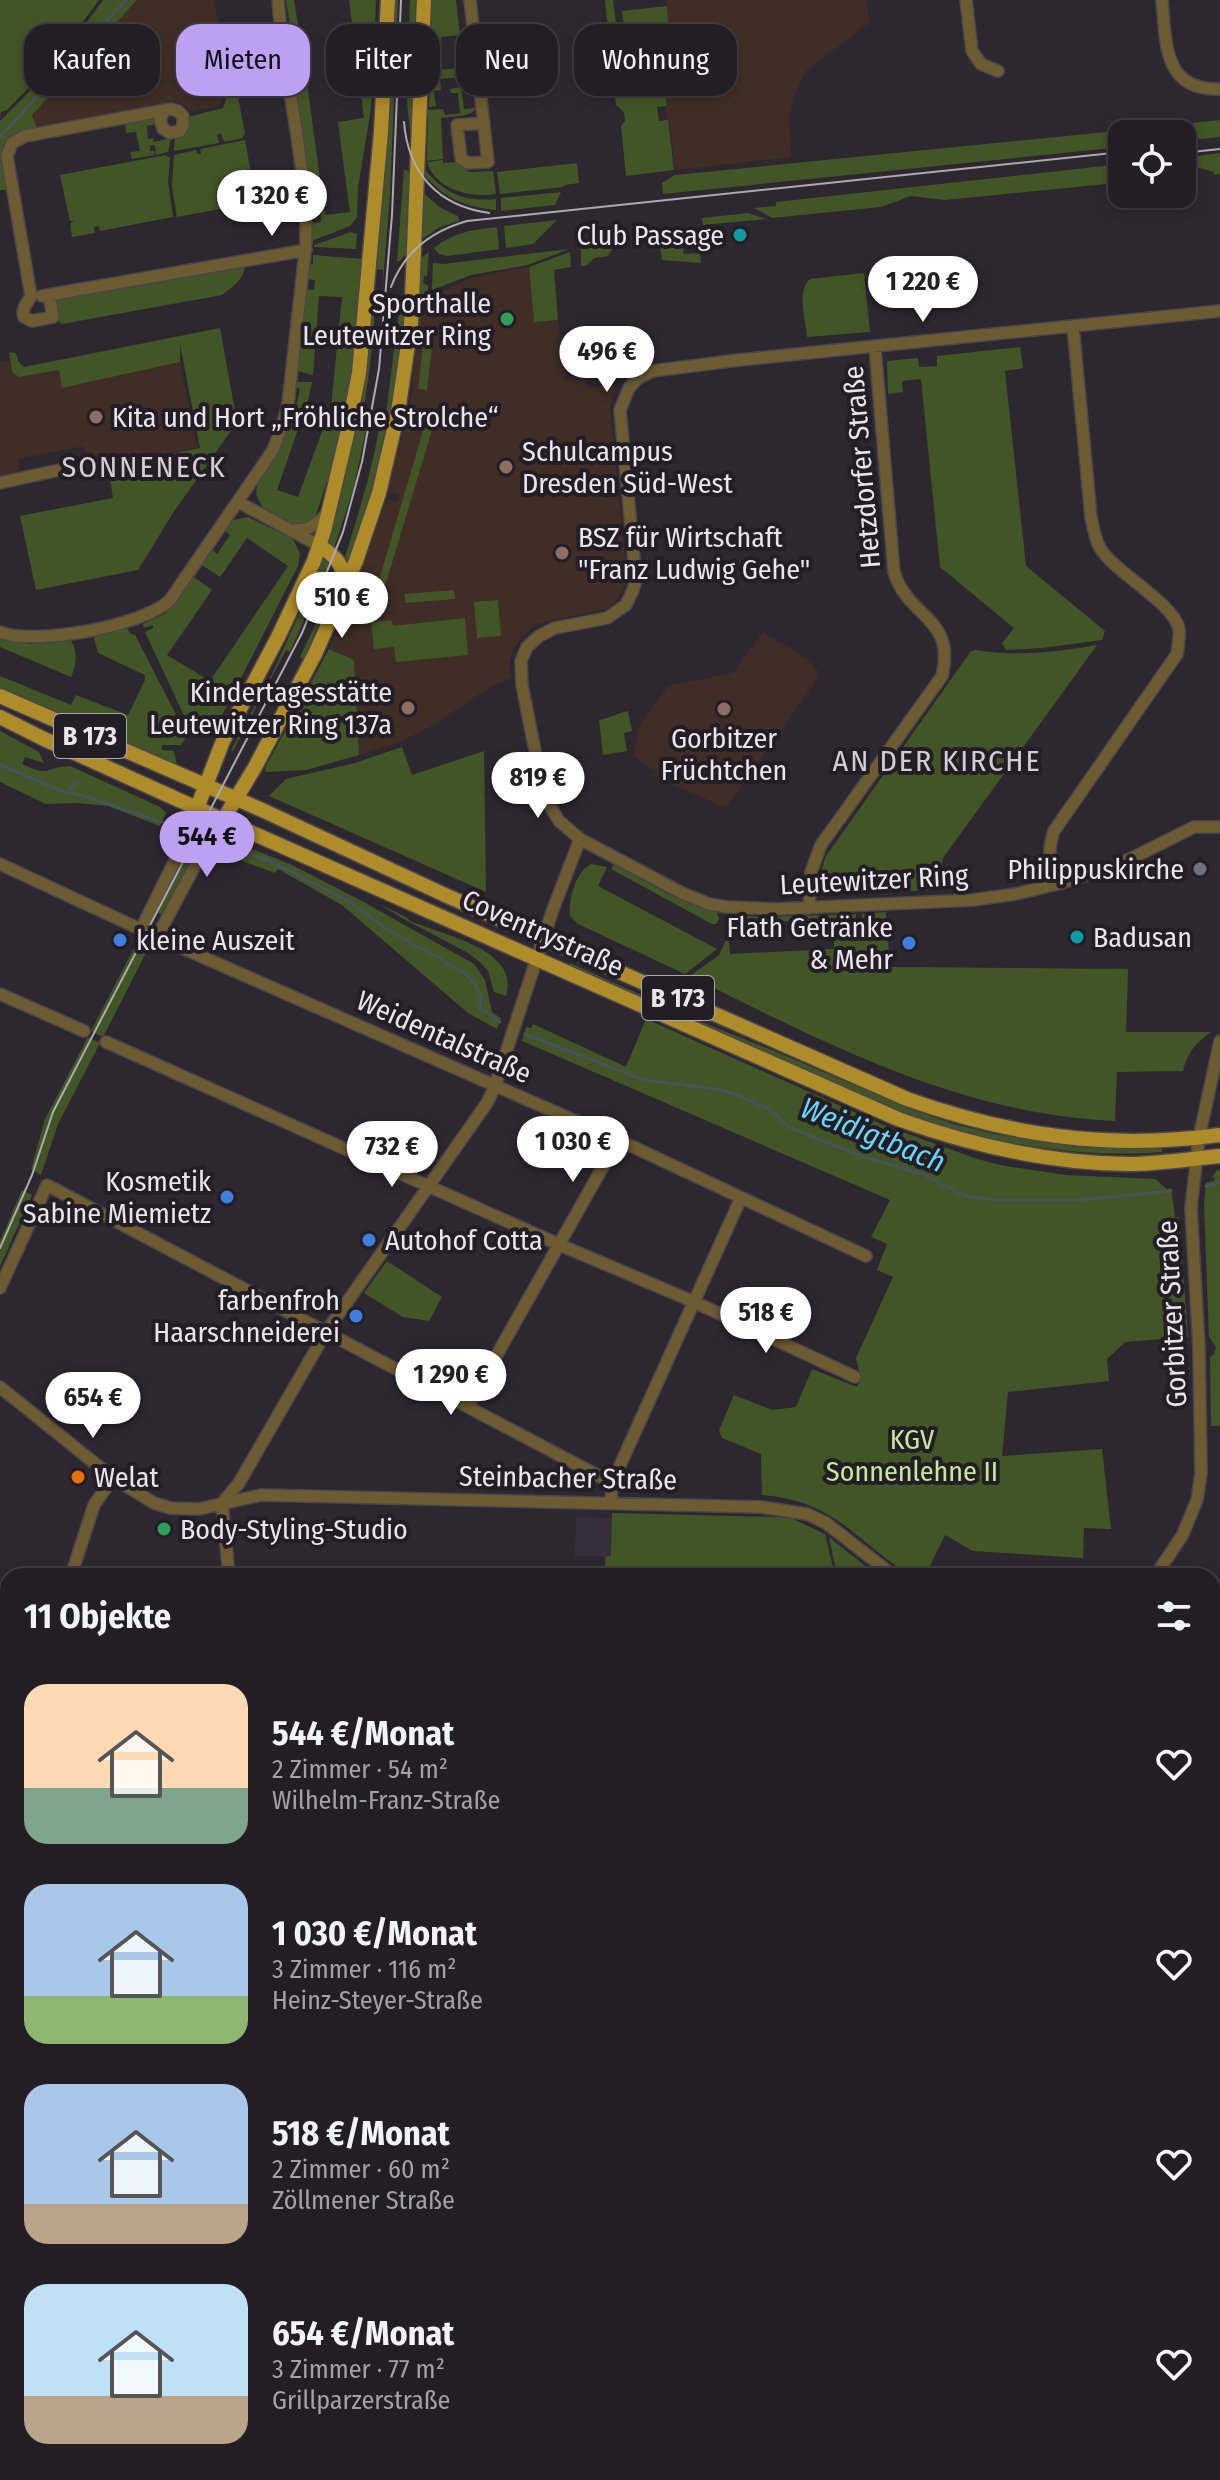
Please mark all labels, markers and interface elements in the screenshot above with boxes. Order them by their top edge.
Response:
chip: Kaufen [24,24,160,96]
chip: Mieten [176,24,310,96]
chip: Filter [326,24,440,96]
chip: Neu [456,24,558,96]
chip: Wohnung [574,24,737,96]
map controls [1108,120,1196,208]
button: locate [1108,120,1196,208]
pin: 1 320 € [198,170,346,238]
text: 1 320 € [235,180,309,211]
place label: Club Passage [576,219,724,252]
marker: Club Passage [731,226,749,244]
pin: 1 220 € [849,256,997,324]
text: 1 220 € [886,266,960,297]
place label: Sporthalle Leutewitzer Ring [302,287,492,352]
marker: Sporthalle Leutewitzer Ring [498,310,516,328]
pin: 496 € [551,326,663,394]
text: 496 € [577,336,637,367]
street label: Hetzdorfer Straße [837,364,887,570]
place label: Kita und Hort „Fröhliche Strolche“ [112,401,499,434]
marker: Kita und Hort „Fröhliche Strolche“ [87,408,105,426]
place label: Schulcampus Dresden Süd-West [522,435,734,500]
district label: SONNENECK [61,449,227,485]
marker: Schulcampus Dresden Süd-West [497,458,515,476]
place label: BSZ für Wirtschaft "Franz Ludwig Gehe" [578,521,810,586]
marker: BSZ für Wirtschaft "Franz Ludwig Gehe" [553,544,571,562]
pin: 510 € [286,572,398,640]
text: 510 € [314,582,370,613]
place label: Kindertagesstätte Leutewitzer Ring 137a [149,676,392,741]
marker: Kindertagesstätte Leutewitzer Ring 137a [399,699,417,717]
marker: Gorbitzer Früchtchen [715,700,733,718]
road number: B 173 [54,714,126,758]
place label: Gorbitzer Früchtchen [661,722,787,787]
district label: AN DER KIRCHE [832,743,1042,779]
pin: 819 € [482,752,594,820]
text: 819 € [510,762,566,793]
pin: 544 € [151,811,263,879]
text: 544 € [178,821,236,852]
place label: Philippuskirche [1008,853,1184,886]
street label: Leutewitzer Ring [779,859,970,901]
marker: Philippuskirche [1191,860,1209,878]
street label: Coventrystraße [457,883,629,983]
place label: Flath Getränke & Mehr [727,911,893,976]
place label: Badusan [1093,921,1192,954]
place label: kleine Auszeit [136,924,295,957]
marker: Badusan [1068,928,1086,946]
marker: kleine Auszeit [111,931,129,949]
marker: Flath Getränke & Mehr [900,934,918,952]
road number: B 173 [642,976,714,1020]
street label: Weidentalstraße [352,984,536,1090]
water label: Weidigtbach [795,1090,951,1180]
pin: 1 030 € [499,1116,647,1184]
pin: 732 € [336,1121,448,1189]
text: 1 030 € [535,1126,611,1157]
text: 732 € [365,1131,419,1162]
place label: Kosmetik Sabine Miemietz [23,1165,212,1230]
marker: Kosmetik Sabine Miemietz [218,1188,236,1206]
street label: Gorbitzer Straße [1151,1220,1193,1408]
place label: Autohof Cotta [385,1224,543,1257]
marker: Autohof Cotta [360,1231,378,1249]
place label: farbenfroh Haarschneiderei [153,1284,340,1349]
pin: 518 € [710,1287,822,1355]
text: 518 € [738,1297,794,1328]
marker: farbenfroh Haarschneiderei [347,1307,365,1325]
pin: 1 290 € [377,1349,525,1417]
text: 1 290 € [413,1359,489,1390]
pin: 654 € [37,1372,149,1440]
text: 654 € [64,1382,122,1413]
park label: KGV Sonnenlehne II [826,1423,998,1488]
street label: Steinbacher Straße [459,1460,677,1496]
place label: Welat [94,1461,159,1494]
marker: Welat [69,1468,87,1486]
place label: Body-Styling-Studio [180,1513,408,1546]
marker: Body-Styling-Studio [155,1520,173,1538]
icon: filters [1152,1594,1196,1638]
text: 11 Objekte [24,1596,171,1637]
text: 544 €/Monat [272,1713,454,1754]
icon: home [88,1716,184,1812]
icon: heart [1152,1742,1196,1786]
text: 2 Zimmer · 54 m² [272,1754,448,1785]
text: Wilhelm-Franz-Straße [272,1785,500,1816]
text: 1 030 €/Monat [272,1913,477,1954]
icon: home [88,1916,184,2012]
icon: heart [1152,1942,1196,1986]
text: 3 Zimmer · 116 m² [272,1954,457,1985]
text: Heinz-Steyer-Straße [272,1985,483,2016]
text: 518 €/Monat [272,2113,450,2154]
icon: home [88,2116,184,2212]
icon: heart [1152,2142,1196,2186]
text: 2 Zimmer · 60 m² [272,2154,450,2185]
text: Zöllmener Straße [272,2185,455,2216]
text: 654 €/Monat [272,2313,454,2354]
icon: home [88,2316,184,2412]
icon: heart [1152,2342,1196,2386]
text: 3 Zimmer · 77 m² [272,2354,445,2385]
text: Grillparzerstraße [272,2385,450,2416]

